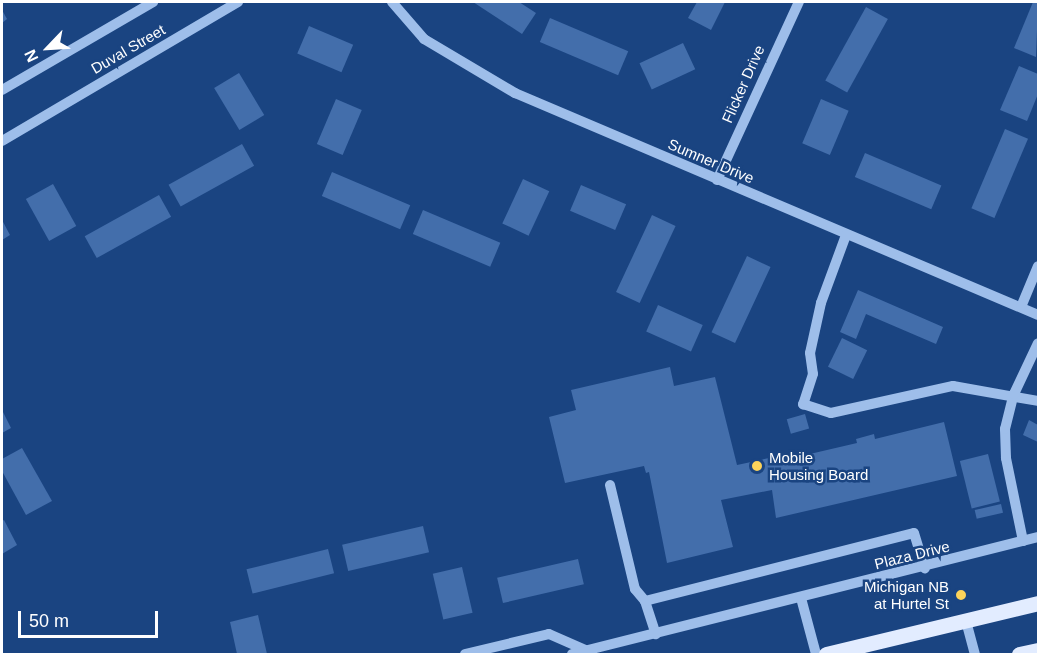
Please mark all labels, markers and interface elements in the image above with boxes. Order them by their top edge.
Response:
north arrow [18,18,78,78]
street label: Duval Street [88,21,168,77]
street label: Flicker Drive [718,42,768,126]
text: N [21,47,41,65]
street label: Sumner Drive [665,135,757,187]
place label: Mobile Housing Board [769,448,868,483]
marker: Mobile Housing Board [750,459,764,473]
street label: Plaza Drive [873,537,951,573]
place label: Michigan NB at Hurtel St [864,577,949,612]
marker: Michigan NB at Hurtel St [954,588,968,602]
scale bar [21,599,160,637]
text: 50 m [29,611,69,631]

